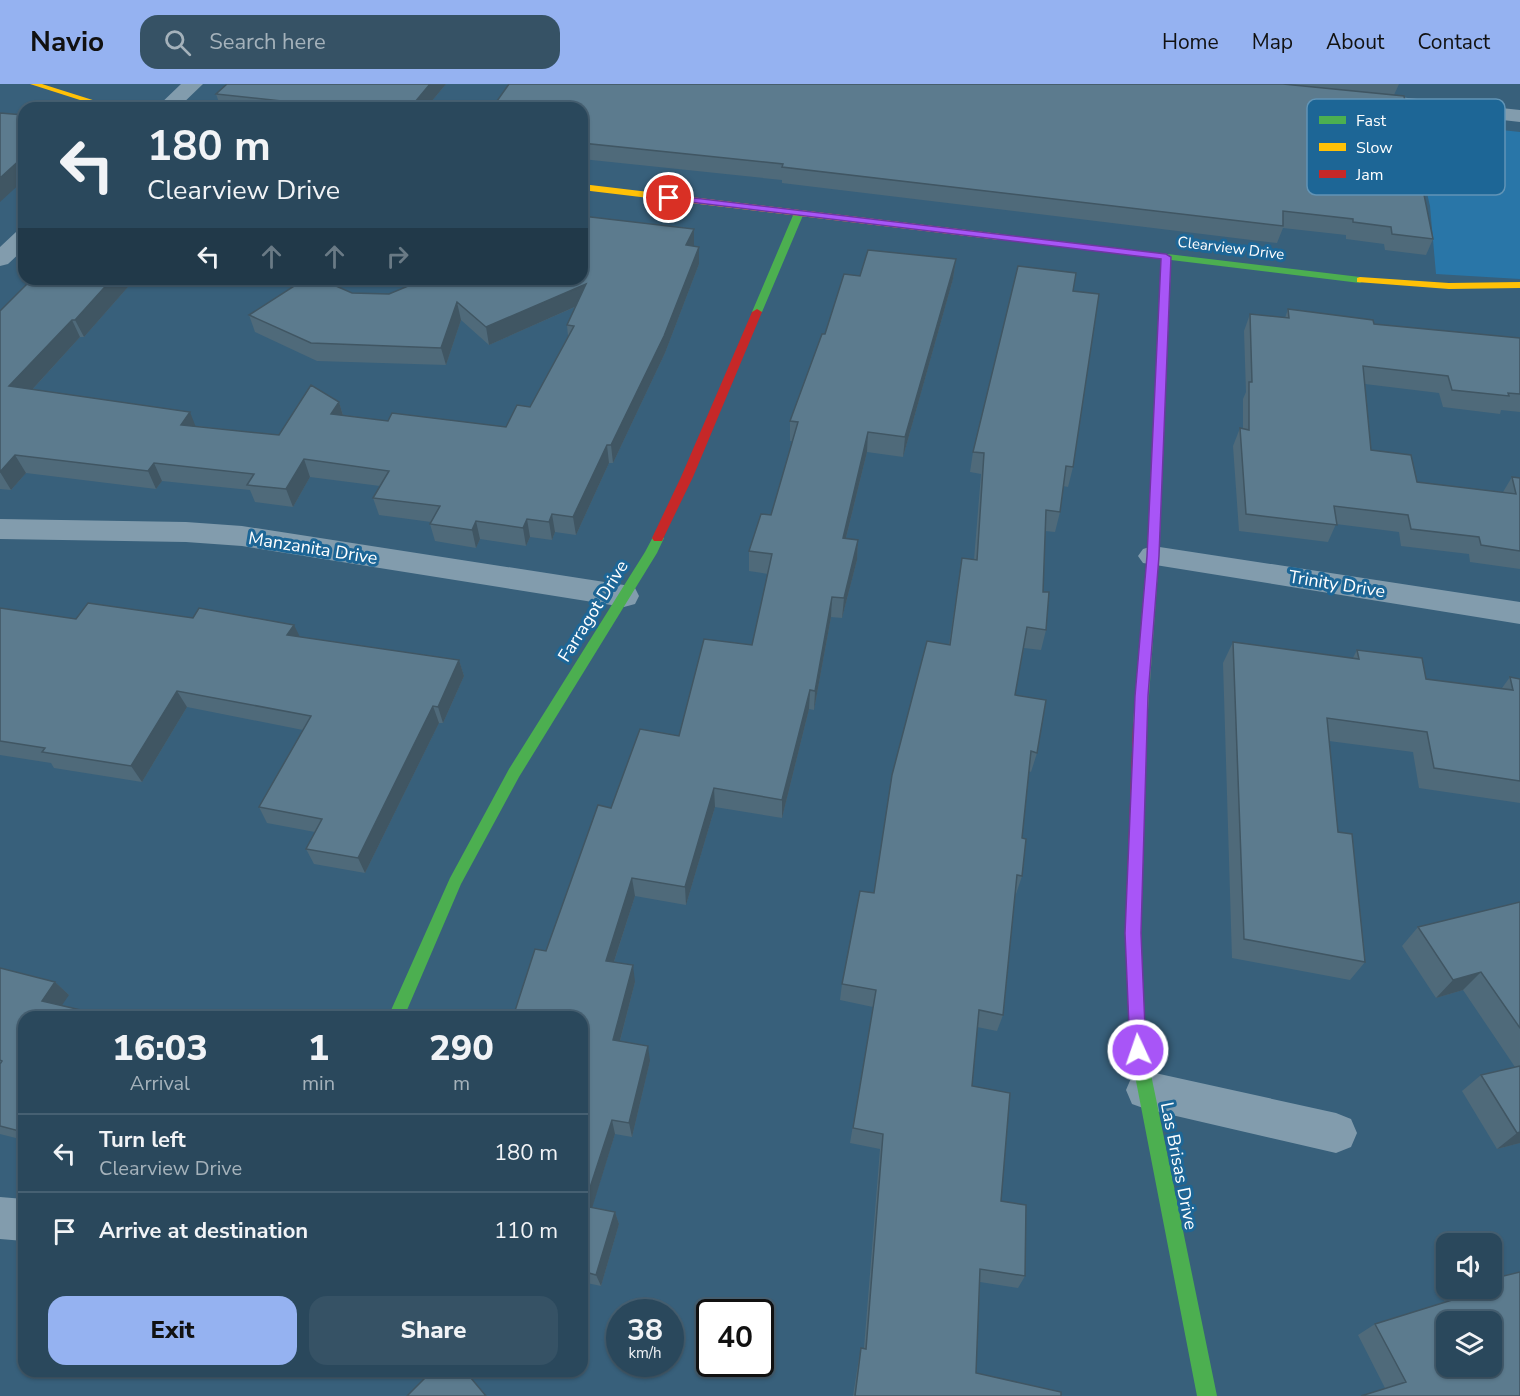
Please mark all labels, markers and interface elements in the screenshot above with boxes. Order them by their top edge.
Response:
search box [140,15,560,69]
text: Navio [30,23,104,61]
icon: search [161,26,194,59]
text: Search here [209,27,326,57]
text: Home [1162,28,1219,56]
text: Map [1252,28,1293,56]
text: About [1326,28,1384,56]
text: Contact [1417,28,1490,56]
legend [1307,99,1505,195]
text: Fast [1356,110,1387,132]
text: 180 m [147,118,271,175]
icon: left [48,126,126,204]
text: Slow [1356,137,1393,159]
text: Jam [1355,164,1383,186]
text: Clearview Drive [147,172,340,209]
pin [643,172,694,223]
icon: arrive [652,181,685,214]
street label: Clearview Drive [1177,232,1286,264]
icon: left [192,240,225,273]
icon: ahead [255,240,288,273]
icon: ahead [318,240,351,273]
icon: right [381,240,414,273]
street label: Manzanita Drive [247,526,379,570]
street label: Farragot Drive [552,556,634,666]
street label: Trinity Drive [1287,565,1387,603]
position arrow [1106,1018,1170,1082]
text: 16:03 [112,1024,208,1073]
text: 1 [308,1024,329,1073]
text: 290 [429,1024,494,1073]
text: Arrival [130,1070,190,1097]
text: min [302,1070,335,1097]
text: m [453,1070,470,1097]
street label: Las Brisas Drive [1155,1100,1203,1232]
text: Turn left [99,1125,186,1155]
icon: left [48,1137,81,1170]
text: 180 m [494,1138,558,1168]
text: Clearview Drive [99,1155,242,1182]
icon: arrive [48,1215,81,1248]
text: Arrive at destination [99,1216,308,1246]
text: 110 m [494,1216,558,1246]
map controls [1436,1233,1502,1377]
button: sound [1436,1233,1502,1299]
button: Exit [48,1296,297,1365]
button: Share [309,1296,558,1365]
speed limit sign: 40 [696,1299,774,1377]
text: 38 [627,1310,663,1351]
button: layers [1436,1311,1502,1377]
text: km/h [628,1343,662,1363]

